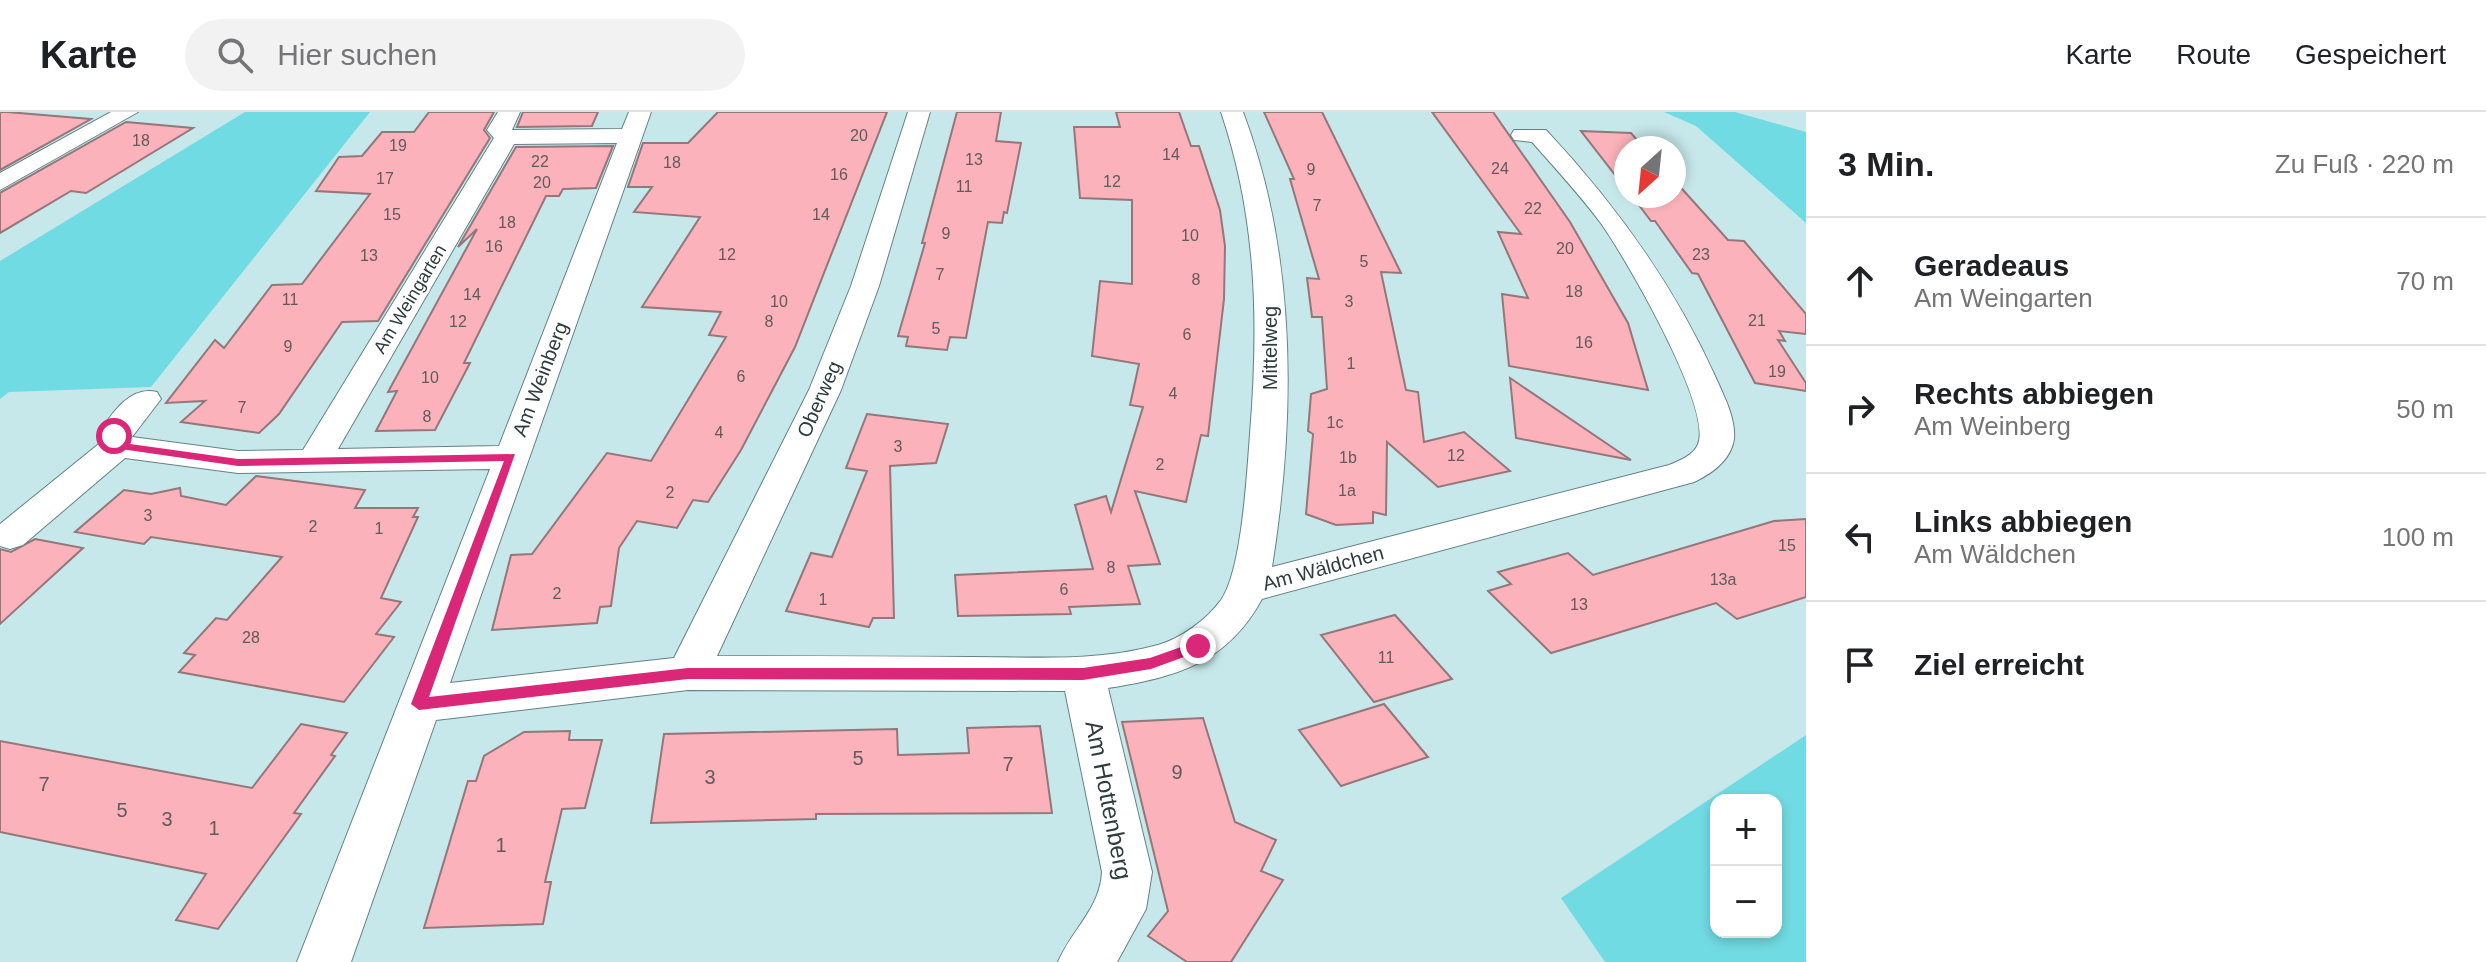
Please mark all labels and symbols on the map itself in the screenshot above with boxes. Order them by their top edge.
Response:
house number: 20 [850,127,868,144]
house number: 18 [132,132,150,149]
north arrow [1614,136,1686,208]
house number: 19 [389,137,407,154]
house number: 14 [1162,146,1180,163]
house number: 13 [965,151,983,168]
house number: 22 [531,153,549,170]
house number: 18 [663,154,681,171]
house number: 24 [1491,160,1509,177]
house number: 9 [1307,161,1316,178]
house number: 16 [830,166,848,183]
house number: 17 [376,170,394,187]
house number: 12 [1103,173,1121,190]
house number: 20 [533,174,551,191]
house number: 11 [956,178,972,195]
house number: 7 [1313,197,1322,214]
house number: 22 [1524,200,1542,217]
house number: 15 [383,206,401,223]
house number: 14 [812,206,830,223]
house number: 18 [498,214,516,231]
house number: 9 [942,225,951,242]
house number: 10 [1181,227,1199,244]
house number: 16 [485,238,503,255]
house number: 20 [1556,240,1574,257]
street label: Am Weingarten [370,241,450,357]
house number: 12 [718,246,736,263]
house number: 23 [1692,246,1710,263]
house number: 13 [360,247,378,264]
house number: 5 [1360,253,1369,270]
house number: 7 [936,266,945,283]
house number: 8 [1192,271,1201,288]
house number: 18 [1565,283,1583,300]
house number: 14 [463,286,481,303]
house number: 11 [282,291,298,308]
house number: 10 [770,293,788,310]
house number: 3 [1345,293,1354,310]
street label: Mittelweg [1259,306,1281,390]
house number: 21 [1748,312,1766,329]
house number: 12 [449,313,467,330]
house number: 8 [765,313,774,330]
street label: Am Weinberg [508,319,572,439]
house number: 5 [932,320,941,337]
house number: 6 [1183,326,1192,343]
house number: 16 [1575,334,1593,351]
house number: 9 [284,338,293,355]
house number: 1 [1347,355,1356,372]
street label: Oberweg [792,357,846,441]
house number: 19 [1768,363,1786,380]
house number: 6 [737,368,746,385]
house number: 10 [421,369,439,386]
house number: 4 [1169,385,1178,402]
house number: 7 [238,399,247,416]
house number: 8 [423,408,432,425]
house number: 1c [1327,414,1343,431]
route start [96,418,132,454]
house number: 4 [715,424,724,441]
house number: 3 [894,438,903,455]
house number: 12 [1447,447,1465,464]
house number: 1b [1339,449,1357,466]
house number: 2 [1156,456,1165,473]
house number: 1a [1338,482,1356,499]
house number: 2 [666,484,675,501]
house number: 3 [144,507,153,524]
house number: 2 [309,518,318,535]
house number: 1 [375,520,384,537]
house number: 15 [1778,537,1796,554]
street label: Am Wäldchen [1260,541,1386,595]
house number: 8 [1107,559,1116,576]
house number: 13a [1710,571,1736,588]
house number: 6 [1060,581,1069,598]
house number: 2 [553,585,562,602]
house number: 1 [819,591,828,608]
house number: 13 [1570,596,1588,613]
route end [1180,628,1216,664]
house number: 28 [242,629,260,646]
house number: 11 [1378,649,1394,666]
street label: Am Hottenberg [1080,718,1138,882]
house number: 5 [852,747,864,769]
house number: 7 [1002,753,1014,775]
house number: 9 [1171,761,1183,783]
house number: 3 [704,766,716,788]
house number: 7 [38,773,50,795]
house number: 5 [116,799,128,821]
house number: 3 [161,808,173,830]
house number: 1 [208,817,220,839]
house number: 1 [495,834,507,856]

